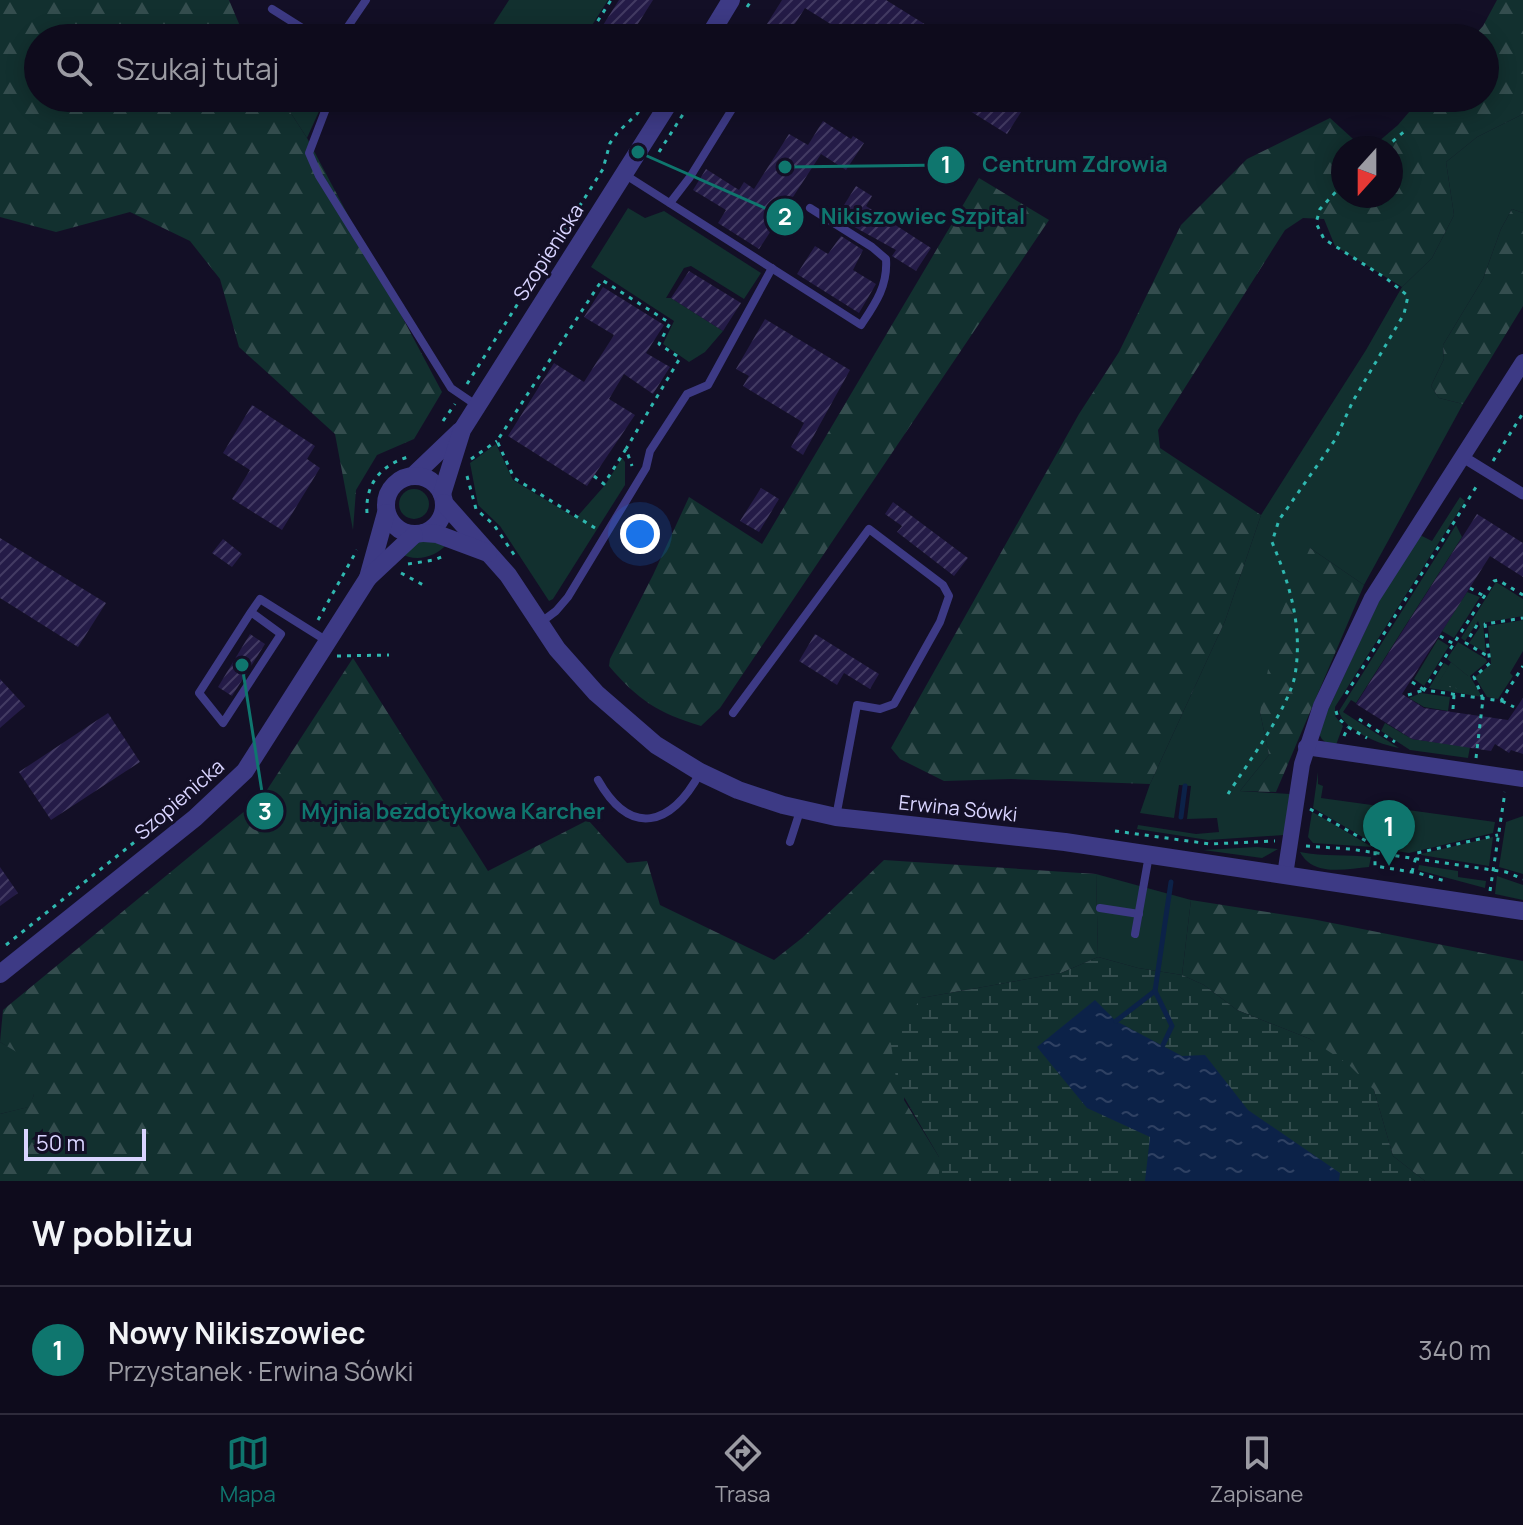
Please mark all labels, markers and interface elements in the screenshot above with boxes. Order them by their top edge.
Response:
search box [24,24,1499,112]
icon: search [52,46,96,90]
text: Szukaj tutaj [116,48,279,89]
north arrow [1331,136,1403,208]
callout: Centrum Zdrowia [926,142,1184,188]
text: 1 [941,147,951,180]
text: Centrum Zdrowia [982,149,1168,179]
callout: Nikiszowiec Szpital [765,194,1041,240]
street label: Szopienicka [507,198,589,306]
text: 2 [778,199,792,232]
text: Nikiszowiec Szpital [821,201,1025,231]
your location [620,514,660,554]
street label: Szopienicka [128,753,230,845]
callout: Myjnia bezdotykowa Karcher [245,788,621,834]
street label: Erwina Sówki [897,788,1019,828]
text: 3 [258,794,272,827]
text: Myjnia bezdotykowa Karcher [301,796,605,826]
pin: 1 [1363,800,1415,866]
scale bar [24,1125,146,1161]
text: 50 m [36,1128,85,1158]
text: W pobliżu [32,1210,193,1256]
text: Nowy Nikiszowiec [108,1312,366,1353]
text: 1 [52,1332,64,1368]
text: 340 m [1418,1332,1491,1368]
text: Przystanek · Erwina Sówki [108,1353,414,1389]
tab: Mapa [220,1431,276,1509]
tab: Trasa [715,1431,770,1509]
tab: Zapisane [1210,1431,1303,1509]

